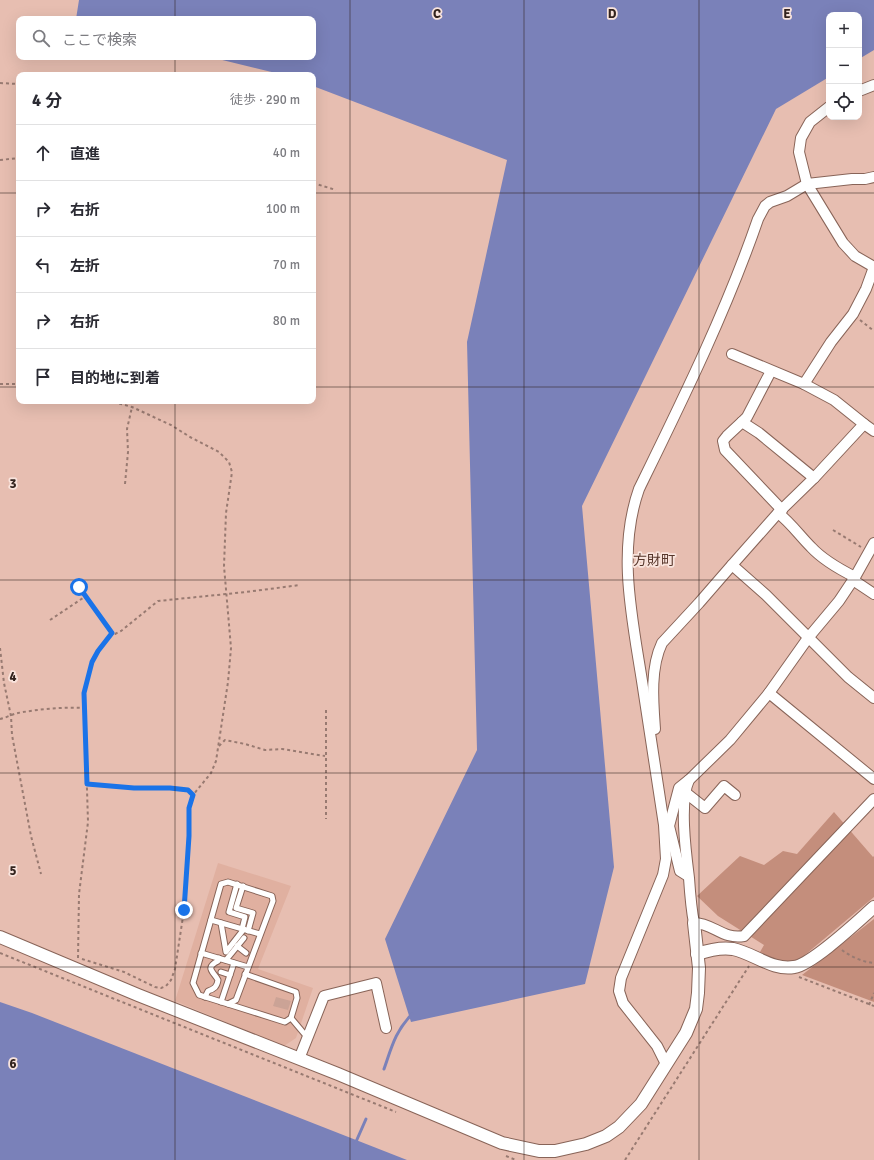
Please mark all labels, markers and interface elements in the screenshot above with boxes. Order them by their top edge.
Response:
text: C [433,6,441,22]
text: D [608,6,617,22]
text: E [783,6,791,22]
map controls [826,12,862,120]
button: + [826,12,862,48]
search box [16,16,316,60]
icon: search [30,27,52,49]
text: ここで検索 [62,31,137,49]
button: − [826,48,862,84]
button: locate [826,84,862,120]
text: 4 分 [32,90,62,111]
text: 徒歩 · 290 m [230,92,300,108]
icon: ahead [32,142,54,164]
text: 直進 [70,145,100,163]
text: 40 m [273,145,300,161]
icon: right [32,198,54,220]
text: 右折 [70,201,100,219]
text: 100 m [266,201,300,217]
icon: left [32,254,54,276]
text: 左折 [70,257,100,275]
text: 70 m [273,257,300,273]
icon: right [32,310,54,332]
text: 右折 [70,313,100,331]
text: 80 m [273,313,300,329]
icon: arrive [32,366,54,388]
text: 目的地に到着 [70,369,160,387]
text: 3 [9,476,17,492]
district label: 方財町 [633,552,675,569]
route start [70,578,88,596]
text: 4 [9,669,17,685]
text: 5 [9,863,17,879]
route end [175,901,193,919]
text: 6 [9,1056,17,1072]

